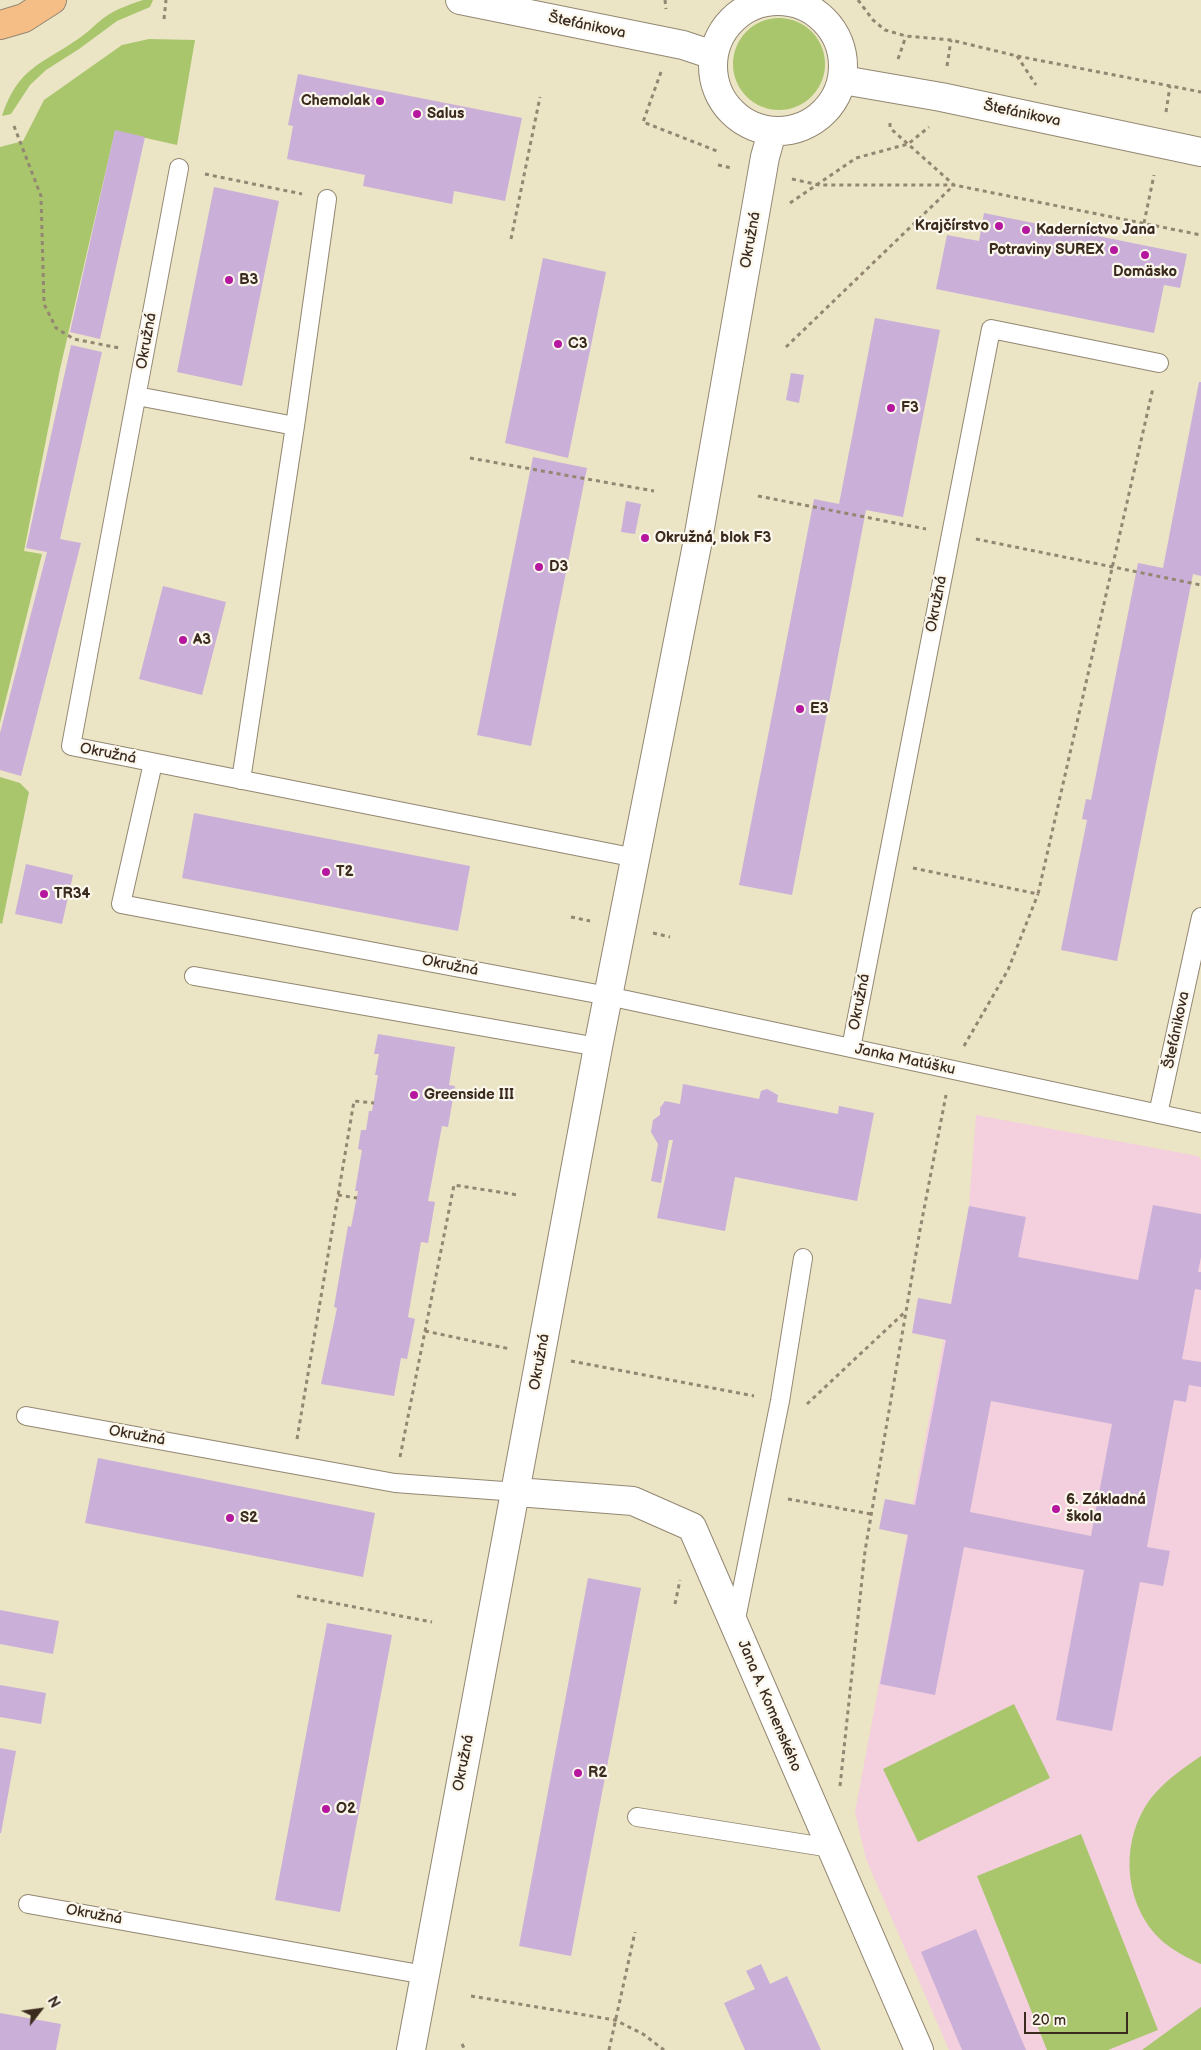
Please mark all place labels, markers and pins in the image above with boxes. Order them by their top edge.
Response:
place label: Chemolak [301,92,370,110]
marker: Chemolak [374,95,386,107]
place label: Salus [427,105,464,123]
marker: Salus [411,108,423,120]
place label: Krajčírstvo [915,217,989,235]
marker: Krajčírstvo [993,220,1005,232]
place label: Kaderníctvo Jana [1036,221,1155,239]
marker: Kaderníctvo Jana [1020,224,1032,236]
place label: Potraviny SUREX [989,241,1104,259]
marker: Potraviny SUREX [1108,244,1120,256]
marker: Domäsko [1139,249,1151,261]
place label: Domäsko [1113,263,1177,281]
place label: B3 [239,271,258,289]
marker: B3 [223,274,235,286]
place label: C3 [568,335,587,353]
marker: C3 [552,338,564,350]
place label: F3 [901,399,919,417]
marker: F3 [885,402,897,414]
place label: Okružná, blok F3 [655,529,771,547]
marker: Okružná, blok F3 [639,532,651,544]
place label: D3 [549,558,568,576]
marker: D3 [533,561,545,573]
place label: A3 [193,631,211,649]
marker: A3 [177,634,189,646]
place label: E3 [810,700,829,718]
marker: E3 [794,703,806,715]
place label: T2 [336,863,354,881]
marker: T2 [320,866,332,878]
place label: TR34 [54,885,90,903]
marker: TR34 [38,888,50,900]
place label: Greenside III [424,1086,514,1104]
marker: Greenside III [408,1089,420,1101]
place label: 6. Základná škola [1066,1491,1146,1526]
marker: 6. Základná škola [1050,1503,1062,1515]
place label: S2 [240,1509,258,1527]
marker: S2 [224,1512,236,1524]
place label: R2 [588,1764,607,1782]
marker: R2 [572,1767,584,1779]
place label: O2 [336,1800,356,1818]
marker: O2 [320,1803,332,1815]

